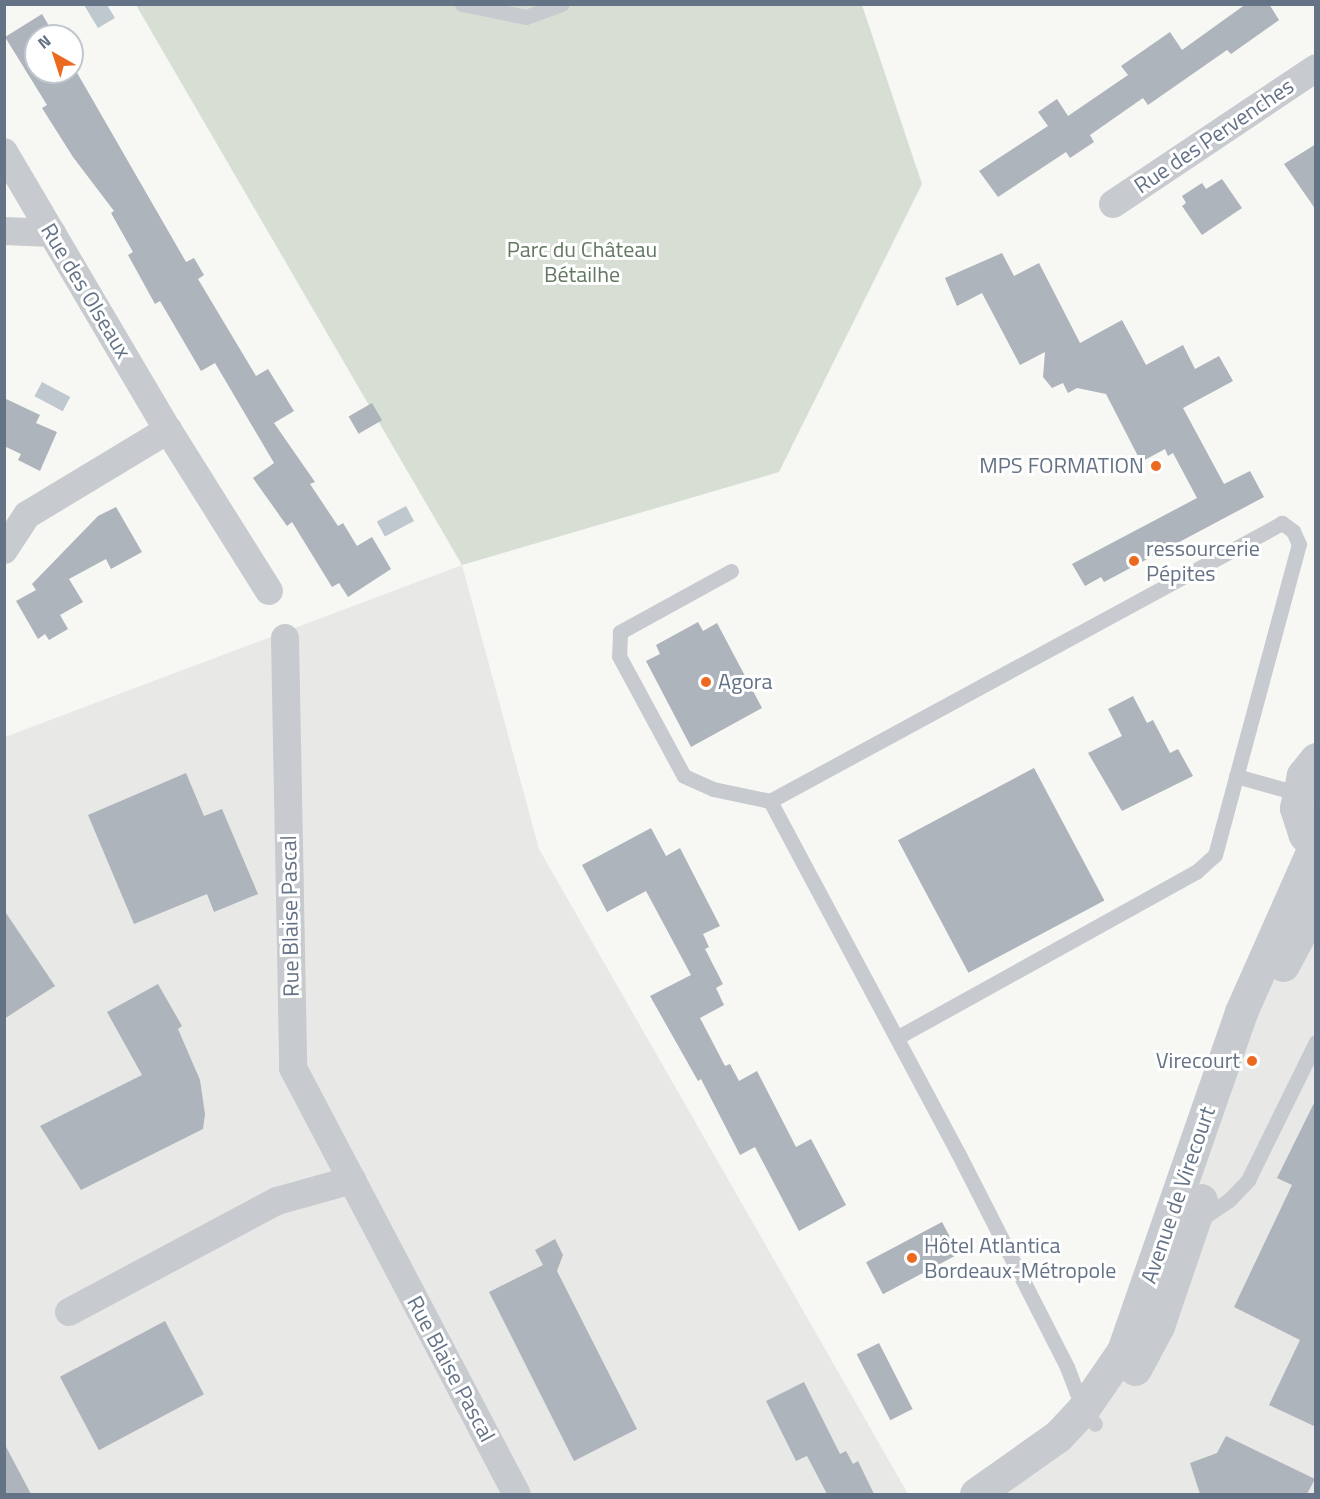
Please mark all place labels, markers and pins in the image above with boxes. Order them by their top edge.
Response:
place label: MPS FORMATION [979,453,1144,479]
marker: MPS FORMATION [1149,459,1163,473]
place label: ressourcerie Pépites [1146,535,1260,586]
marker: ressourcerie Pépites [1127,554,1141,568]
place label: Agora [718,669,772,695]
marker: Agora [699,675,713,689]
place label: Virecourt [1156,1048,1240,1074]
marker: Virecourt [1245,1054,1259,1068]
place label: Hôtel Atlantica Bordeaux-Métropole [924,1232,1116,1284]
marker: Hôtel Atlantica Bordeaux-Métropole [905,1251,919,1265]

